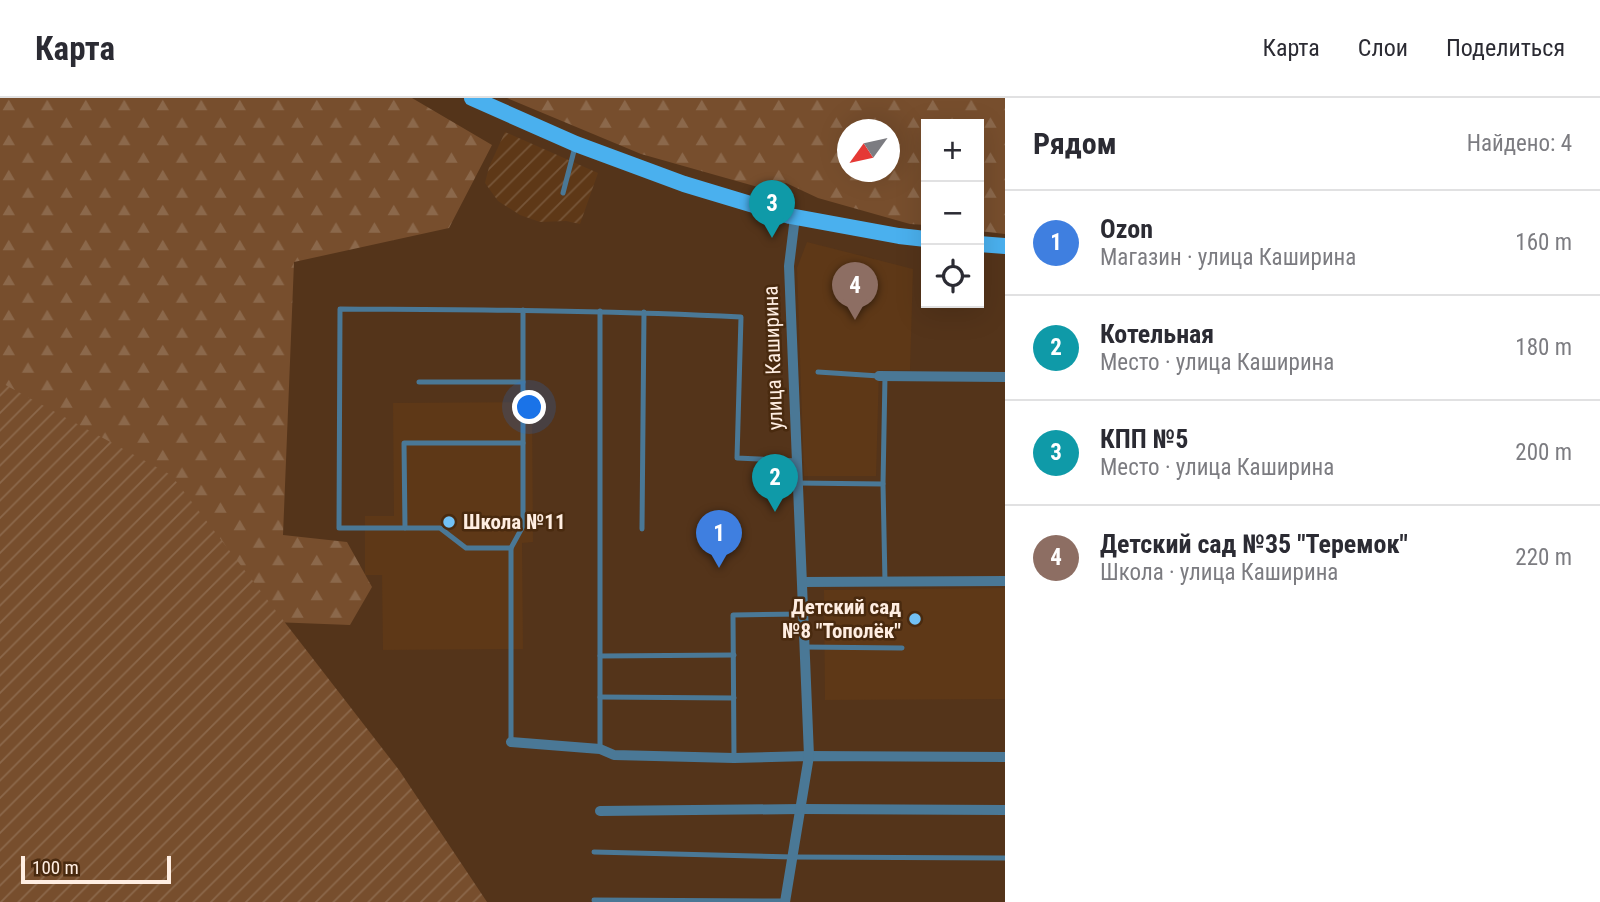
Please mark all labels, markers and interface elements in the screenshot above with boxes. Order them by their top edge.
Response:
text: Карта [35,29,115,68]
text: Карта [1262,34,1320,62]
text: Слои [1358,34,1408,62]
text: Поделиться [1446,34,1565,62]
north arrow [837,119,900,182]
map controls [921,119,984,308]
button: + [921,119,984,182]
text: Рядом [1033,126,1117,161]
text: Найдено: 4 [1467,130,1572,157]
pin: 3 [749,180,795,238]
button: − [921,182,984,245]
text: Ozon [1100,214,1153,244]
text: 1 [1050,229,1062,256]
text: 160 m [1515,229,1572,256]
text: Магазин · улица Каширина [1100,244,1356,271]
button: locate [921,245,984,308]
pin: 4 [832,262,878,320]
street label: улица Каширина [758,285,788,431]
text: Котельная [1100,319,1214,349]
text: 2 [1050,334,1062,361]
text: 180 m [1515,334,1572,361]
text: Место · улица Каширина [1100,349,1334,376]
your location [512,390,546,424]
text: КПП №5 [1100,424,1188,454]
text: 3 [1050,439,1062,466]
text: 200 m [1515,439,1572,466]
pin: 2 [752,454,798,512]
text: Место · улица Каширина [1100,454,1334,481]
place label: Школа №11 [463,510,566,534]
pin: 1 [696,510,742,568]
marker: Школа №11 [441,514,457,530]
text: Детский сад №35 "Теремок" [1100,529,1408,559]
text: 4 [1050,544,1062,571]
text: 220 m [1515,544,1572,571]
text: Школа · улица Каширина [1100,559,1338,586]
place label: Детский сад №8 "Тополёк" [782,595,901,643]
marker: Детский сад №8 "Тополёк" [907,611,923,627]
scale bar [21,853,172,885]
text: 100 m [32,856,79,879]

